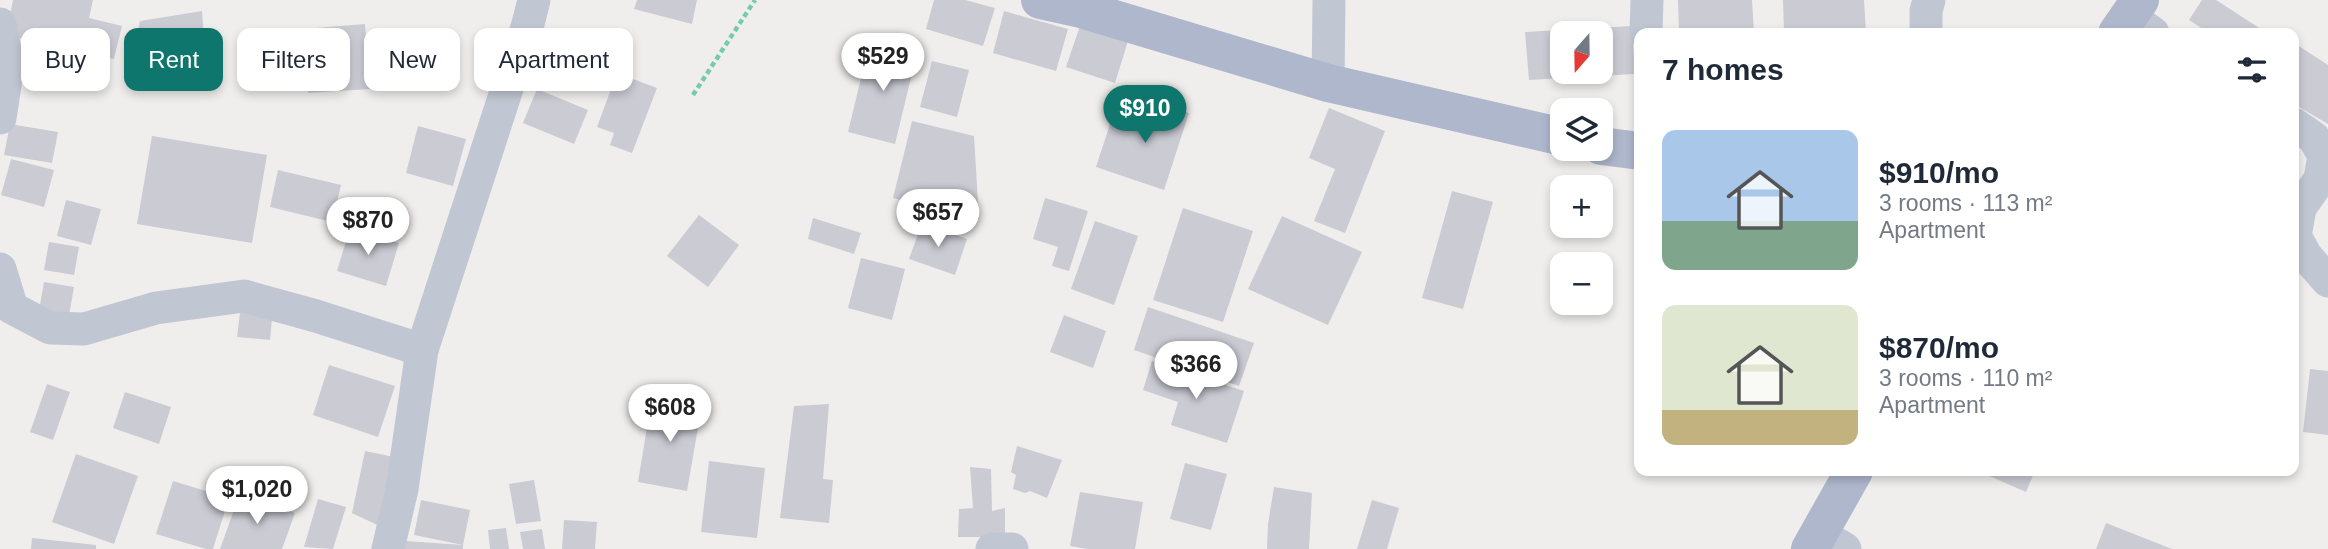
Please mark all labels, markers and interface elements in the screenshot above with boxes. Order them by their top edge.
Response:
north arrow [1550,21,1614,84]
map controls [1550,21,1613,315]
chip: Buy [21,28,110,91]
chip: Rent [124,28,223,91]
chip: Filters [237,28,350,91]
chip: New [364,28,460,91]
chip: Apartment [474,28,633,91]
pin: $529 [842,34,924,93]
text: $529 [857,43,909,69]
icon: filters [2233,51,2271,89]
text: 7 homes [1662,53,1784,86]
pin: $910 [1104,86,1186,145]
text: $910 [1119,95,1171,121]
button: layers [1550,98,1613,161]
text: $910/mo [1879,156,1999,189]
icon: home [1718,158,1802,242]
button: + [1550,175,1613,238]
pin: $657 [897,190,979,249]
text: 3 rooms · 113 m² [1879,190,2052,216]
pin: $870 [327,198,409,257]
text: $657 [912,199,964,225]
text: $870 [342,207,394,233]
text: Apartment [1879,217,1985,243]
button: − [1550,252,1613,315]
text: $870/mo [1879,331,1999,364]
icon: home [1718,333,1802,417]
pin: $366 [1155,342,1237,401]
text: $366 [1170,351,1222,377]
text: 3 rooms · 110 m² [1879,365,2052,391]
pin: $608 [629,384,711,444]
text: Apartment [1879,392,1985,418]
text: $608 [644,394,696,420]
pin: $1,020 [200,466,314,526]
text: $1,020 [222,476,292,502]

